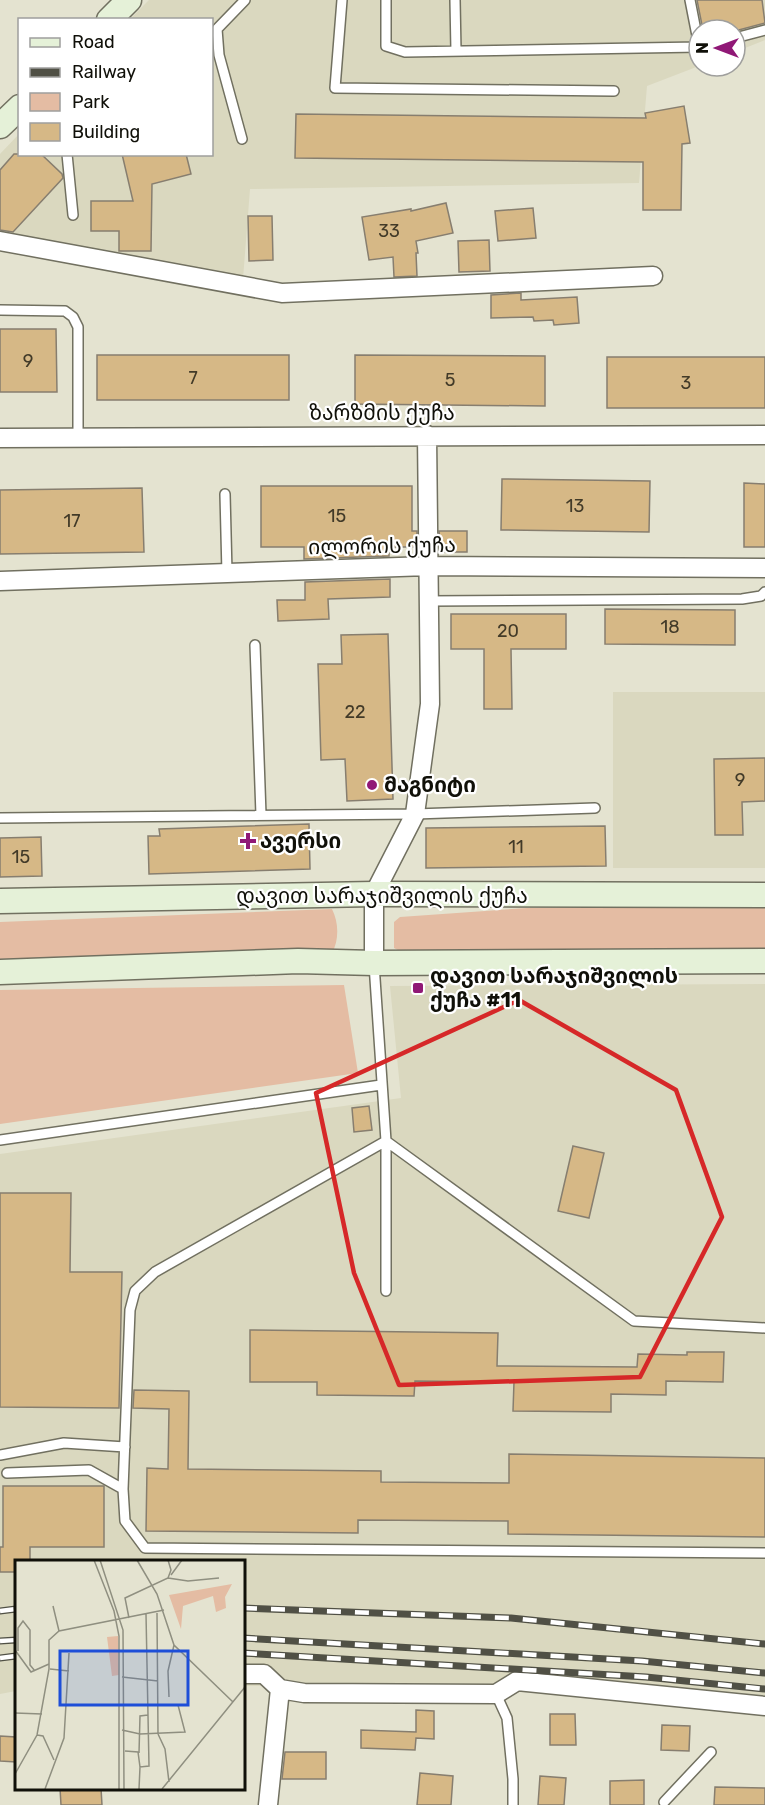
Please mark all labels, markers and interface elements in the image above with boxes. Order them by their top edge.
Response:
legend [18,18,213,156]
north arrow [687,18,747,78]
text: Road [72,31,115,53]
text: N [693,42,712,54]
text: Railway [72,61,136,83]
text: Park [72,91,110,113]
text: Building [72,121,140,143]
house number: 33 [378,220,400,242]
house number: 9 [23,350,33,372]
house number: 7 [188,367,198,389]
house number: 5 [445,369,455,391]
house number: 3 [681,372,691,394]
street label: ზარზმის ქუჩა [309,400,455,425]
house number: 13 [566,495,584,517]
house number: 15 [328,505,346,527]
house number: 17 [64,510,80,532]
street label: ილორის ქუჩა [308,532,456,560]
house number: 18 [660,616,680,638]
house number: 20 [497,620,519,642]
house number: 22 [344,701,366,723]
house number: 9 [735,769,745,791]
place label: მაგნიტი [384,772,476,797]
marker: მაგნიტი [365,778,379,792]
place label: ავერსი [260,828,341,853]
marker: ავერსი [241,834,255,848]
house number: 11 [508,836,524,858]
house number: 15 [12,846,30,868]
street label: დავით სარაჯიშვილის ქუჩა [236,883,528,909]
place label: დავით სარაჯიშვილის ქუჩა #11 [430,963,678,1012]
marker: დავით სარაჯიშვილის ქუჩა #11 [411,981,425,995]
inset map [15,1560,244,1790]

